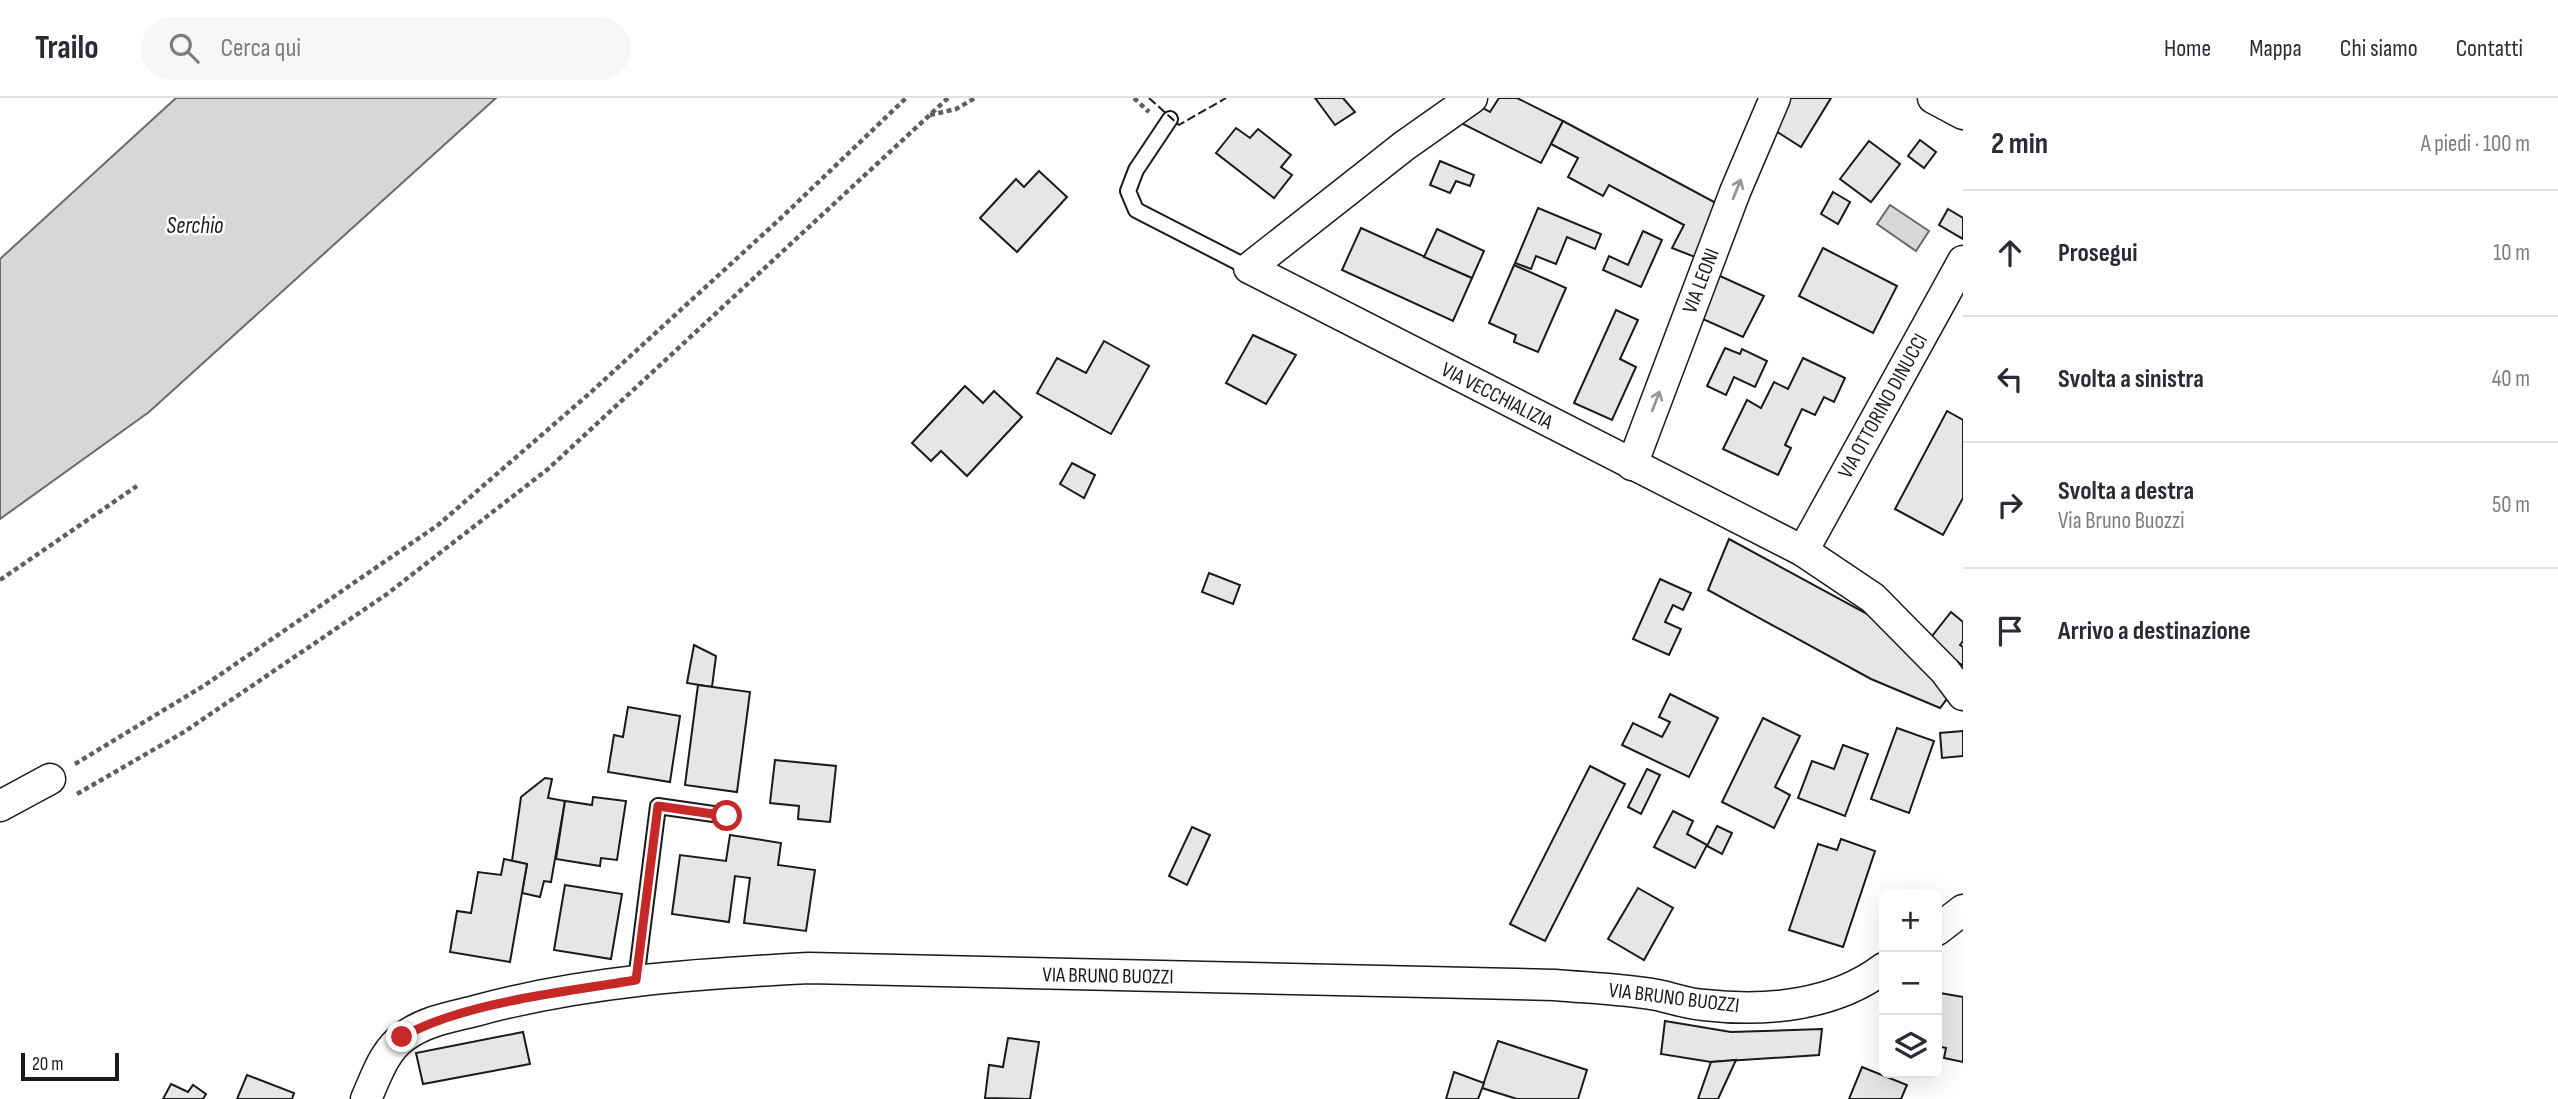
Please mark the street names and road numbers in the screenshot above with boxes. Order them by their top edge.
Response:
street label: VIA LEONI [1677,245,1725,317]
street label: VIA OTTORINO DINUCCI [1833,329,1933,483]
street label: VIA VECCHIALIZIA [1437,357,1558,435]
street label: VIA BRUNO BUOZZI [1042,962,1174,990]
street label: VIA BRUNO BUOZZI [1607,978,1741,1018]

